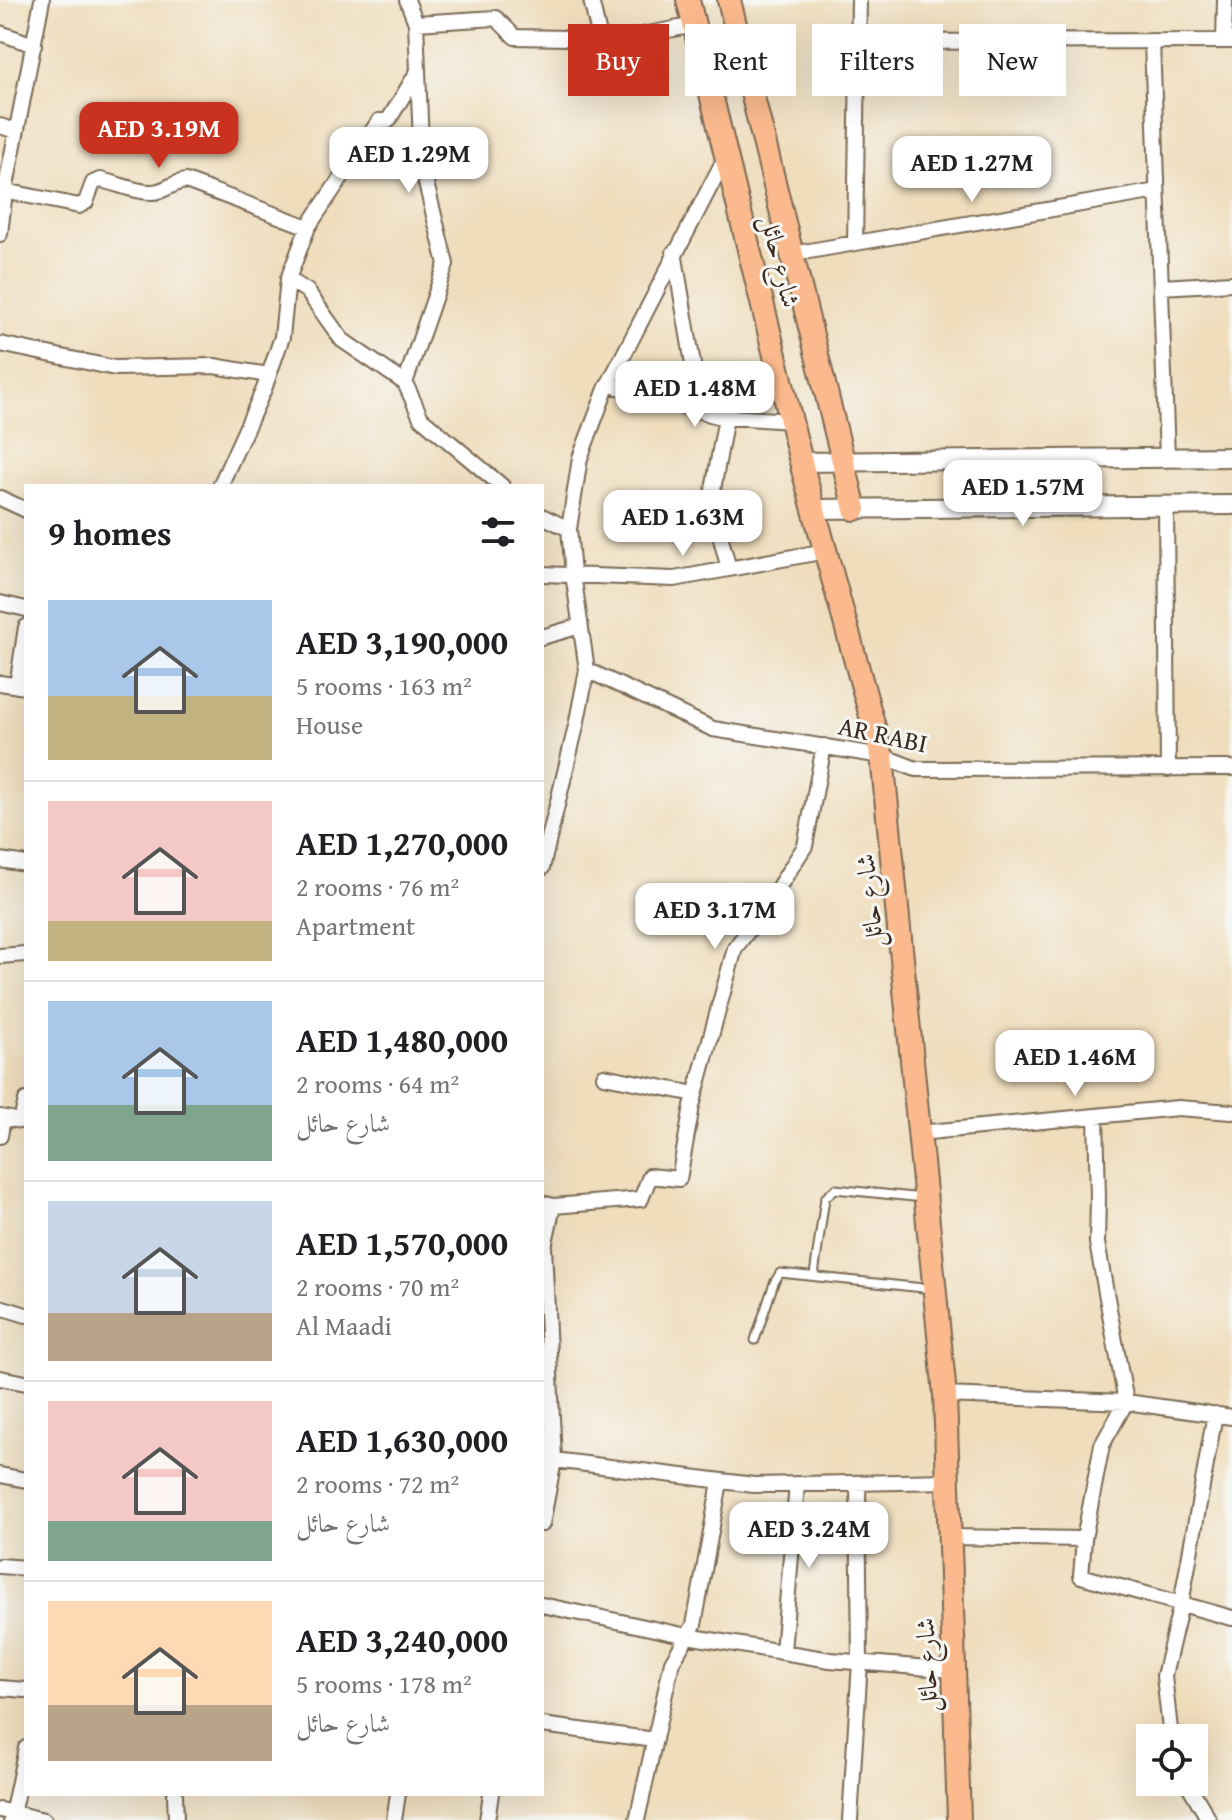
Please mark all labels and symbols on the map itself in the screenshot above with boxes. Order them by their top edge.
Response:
pin: AED 3.19M [67,102,251,170]
pin: AED 1.29M [317,127,501,195]
pin: AED 1.27M [880,136,1064,204]
street label: شارع حائل [748,211,811,312]
pin: AED 1.48M [603,361,787,429]
pin: AED 1.57M [931,460,1115,528]
pin: AED 1.63M [591,490,775,558]
street label: AR RABI [835,706,931,762]
street label: شارع حائل [845,852,896,950]
pin: AED 3.17M [623,883,807,951]
pin: AED 1.46M [983,1030,1167,1098]
pin: AED 3.24M [717,1502,901,1570]
street label: شارع حائل [905,1617,950,1713]

